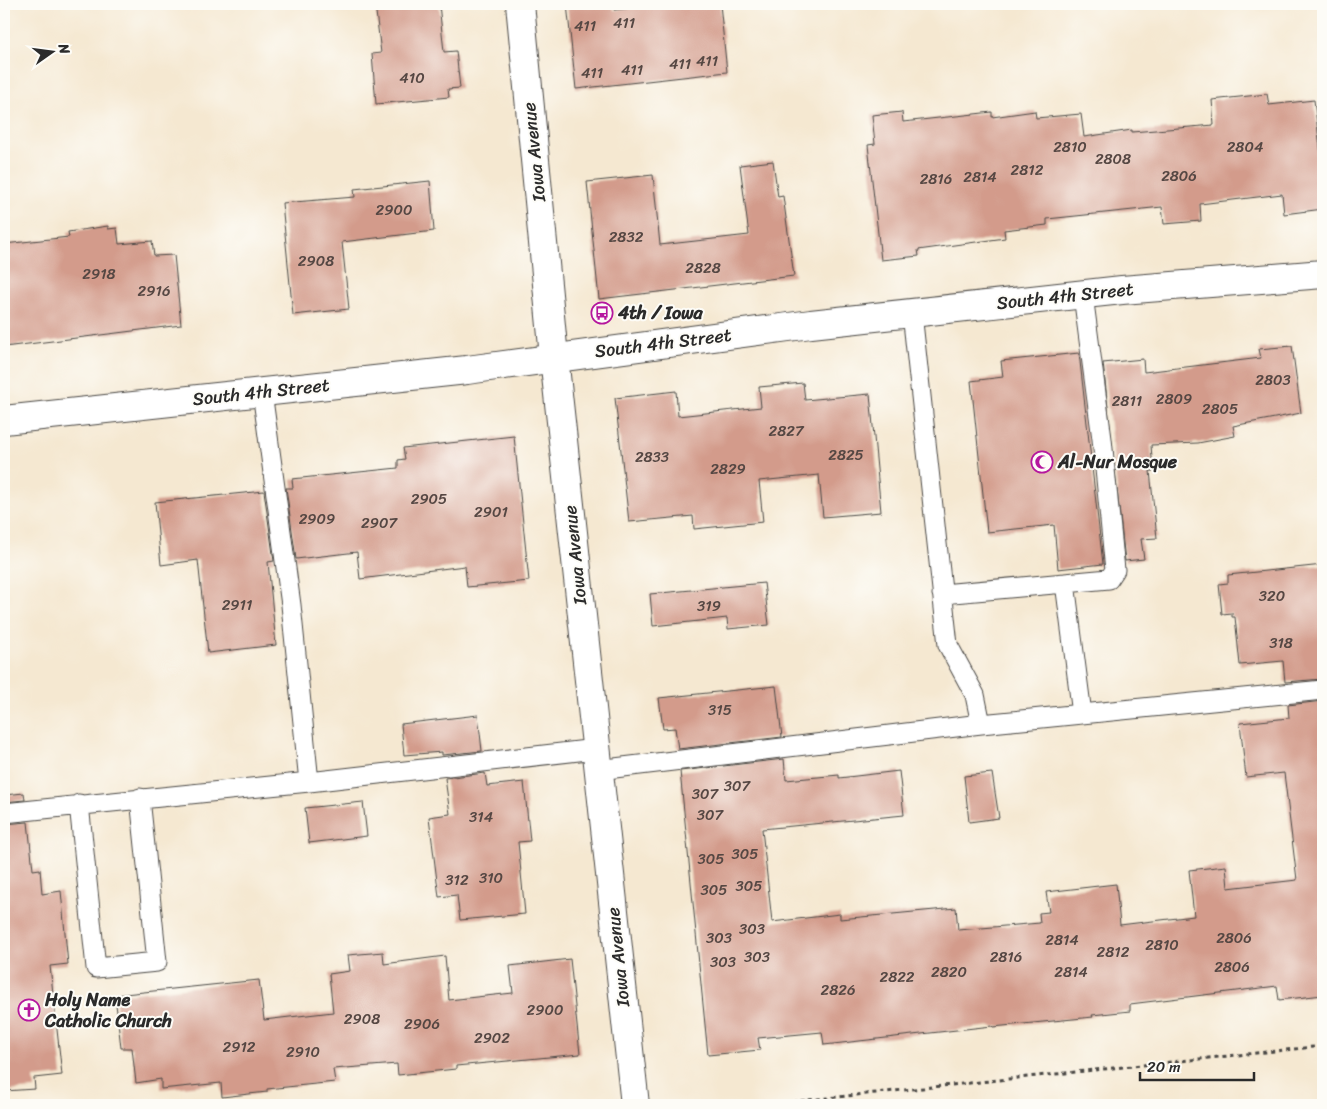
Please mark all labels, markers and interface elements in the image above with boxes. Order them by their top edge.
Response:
house number: 411 [613,10,635,36]
house number: 411 [574,13,596,39]
north arrow [28,28,78,78]
text: N [51,40,78,57]
house number: 411 [696,48,718,74]
house number: 411 [669,51,691,77]
house number: 411 [621,57,643,83]
house number: 411 [581,60,603,86]
house number: 410 [399,65,425,91]
street label: Iowa Avenue [513,101,555,204]
house number: 2810 [1053,134,1087,160]
house number: 2804 [1227,134,1263,160]
house number: 2808 [1095,146,1131,172]
house number: 2812 [1011,157,1044,183]
house number: 2806 [1161,163,1197,189]
house number: 2814 [963,164,997,190]
house number: 2816 [920,166,952,192]
house number: 2900 [376,197,412,223]
house number: 2832 [609,224,644,250]
house number: 2908 [298,248,334,274]
house number: 2828 [685,255,721,281]
house number: 2918 [82,261,116,287]
street label: South 4th Street [995,273,1135,319]
house number: 2916 [138,278,170,304]
place label: 4th / Iowa [617,297,704,329]
bus stop icon: 4th / Iowa [590,301,614,325]
street label: South 4th Street [593,319,733,367]
house number: 2803 [1255,367,1291,393]
street label: South 4th Street [191,369,331,415]
house number: 2809 [1156,386,1192,412]
house number: 2811 [1112,388,1142,414]
house number: 2805 [1202,396,1238,422]
house number: 2827 [769,418,805,444]
house number: 2825 [828,442,864,468]
house number: 2833 [635,444,669,470]
place label: Al-Nur Mosque [1057,446,1178,478]
mosque icon: Al-Nur Mosque [1030,450,1054,474]
house number: 2829 [710,456,746,482]
house number: 2905 [411,486,447,512]
house number: 2901 [474,499,508,525]
street label: Iowa Avenue [554,504,596,607]
house number: 2909 [299,506,335,532]
house number: 2907 [361,510,398,536]
house number: 320 [1259,583,1285,609]
house number: 2911 [222,592,252,618]
house number: 319 [697,593,721,619]
house number: 318 [1269,630,1293,656]
house number: 315 [708,697,732,723]
house number: 307 [724,773,752,799]
house number: 307 [692,781,720,807]
house number: 307 [697,802,725,828]
house number: 314 [469,804,493,830]
house number: 305 [732,841,758,867]
house number: 305 [698,846,724,872]
house number: 310 [479,865,503,891]
house number: 312 [445,867,469,893]
house number: 305 [736,873,762,899]
house number: 305 [701,877,727,903]
street label: Iowa Avenue [597,906,639,1009]
house number: 303 [739,916,765,942]
house number: 303 [706,925,732,951]
house number: 2806 [1216,925,1252,951]
house number: 2814 [1045,927,1079,953]
house number: 2810 [1145,932,1179,958]
house number: 2812 [1097,939,1130,965]
house number: 303 [744,944,770,970]
house number: 2816 [990,944,1022,970]
house number: 303 [710,949,736,975]
house number: 2806 [1214,954,1250,980]
house number: 2820 [931,959,967,985]
house number: 2814 [1054,959,1088,985]
house number: 2822 [879,964,915,990]
house number: 2826 [821,977,855,1003]
place label: Holy Name Catholic Church [44,984,172,1037]
house number: 2900 [527,997,563,1023]
church icon: Holy Name Catholic Church [17,998,41,1022]
house number: 2908 [344,1006,380,1032]
house number: 2906 [404,1011,440,1037]
house number: 2902 [474,1025,510,1051]
house number: 2912 [223,1034,256,1060]
house number: 2910 [286,1039,320,1065]
scale bar [1140,1049,1253,1081]
text: 20 m [1147,1054,1181,1080]

